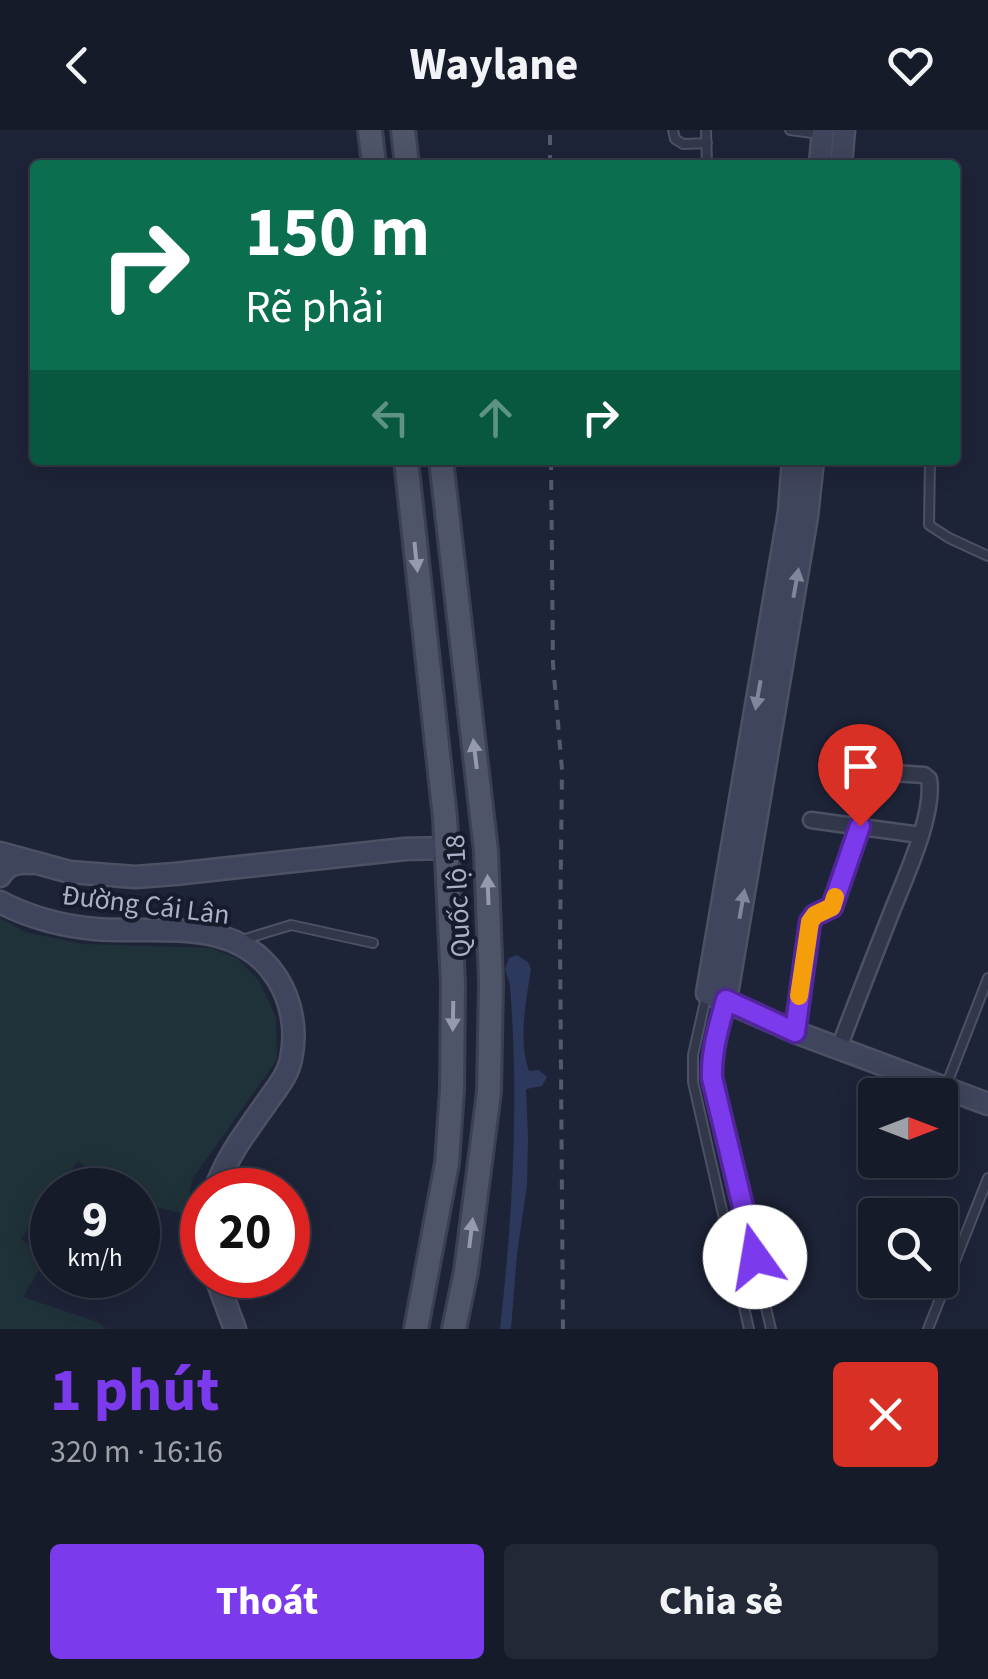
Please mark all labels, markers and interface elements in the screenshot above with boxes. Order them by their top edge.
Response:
text: Waylane [410,33,578,97]
icon: back [50,38,105,93]
icon: heart [883,38,938,93]
text: 150 m [245,183,430,283]
icon: right [80,200,210,330]
text: Rẽ phải [245,276,385,340]
icon: left [363,390,418,445]
icon: ahead [468,390,523,445]
icon: right [573,390,628,445]
one-way arrow [408,542,424,573]
one-way arrow [789,567,804,599]
one-way arrow [749,679,765,711]
pin [818,724,903,827]
one-way arrow [467,737,483,769]
icon: arrive [833,739,888,794]
street label: Quốc lộ 18 [435,833,481,958]
one-way arrow [479,873,495,905]
street label: Đường Cái Lân [60,875,232,935]
one-way arrow [735,888,750,919]
one-way arrow [444,1000,460,1032]
north arrow [858,1078,958,1178]
map controls [858,1078,958,1298]
speed limit sign: 20 [180,1168,310,1298]
text: 9 [82,1185,108,1256]
button: search [858,1198,958,1298]
position arrow [703,1205,807,1309]
one-way arrow [463,1217,479,1248]
text: km/h [67,1240,123,1276]
text: 1 phút [50,1349,219,1434]
button: close [833,1362,938,1467]
text: 320 m · 16:16 [50,1429,223,1475]
button: Thoát [50,1544,484,1659]
button: Chia sẻ [504,1544,938,1659]

